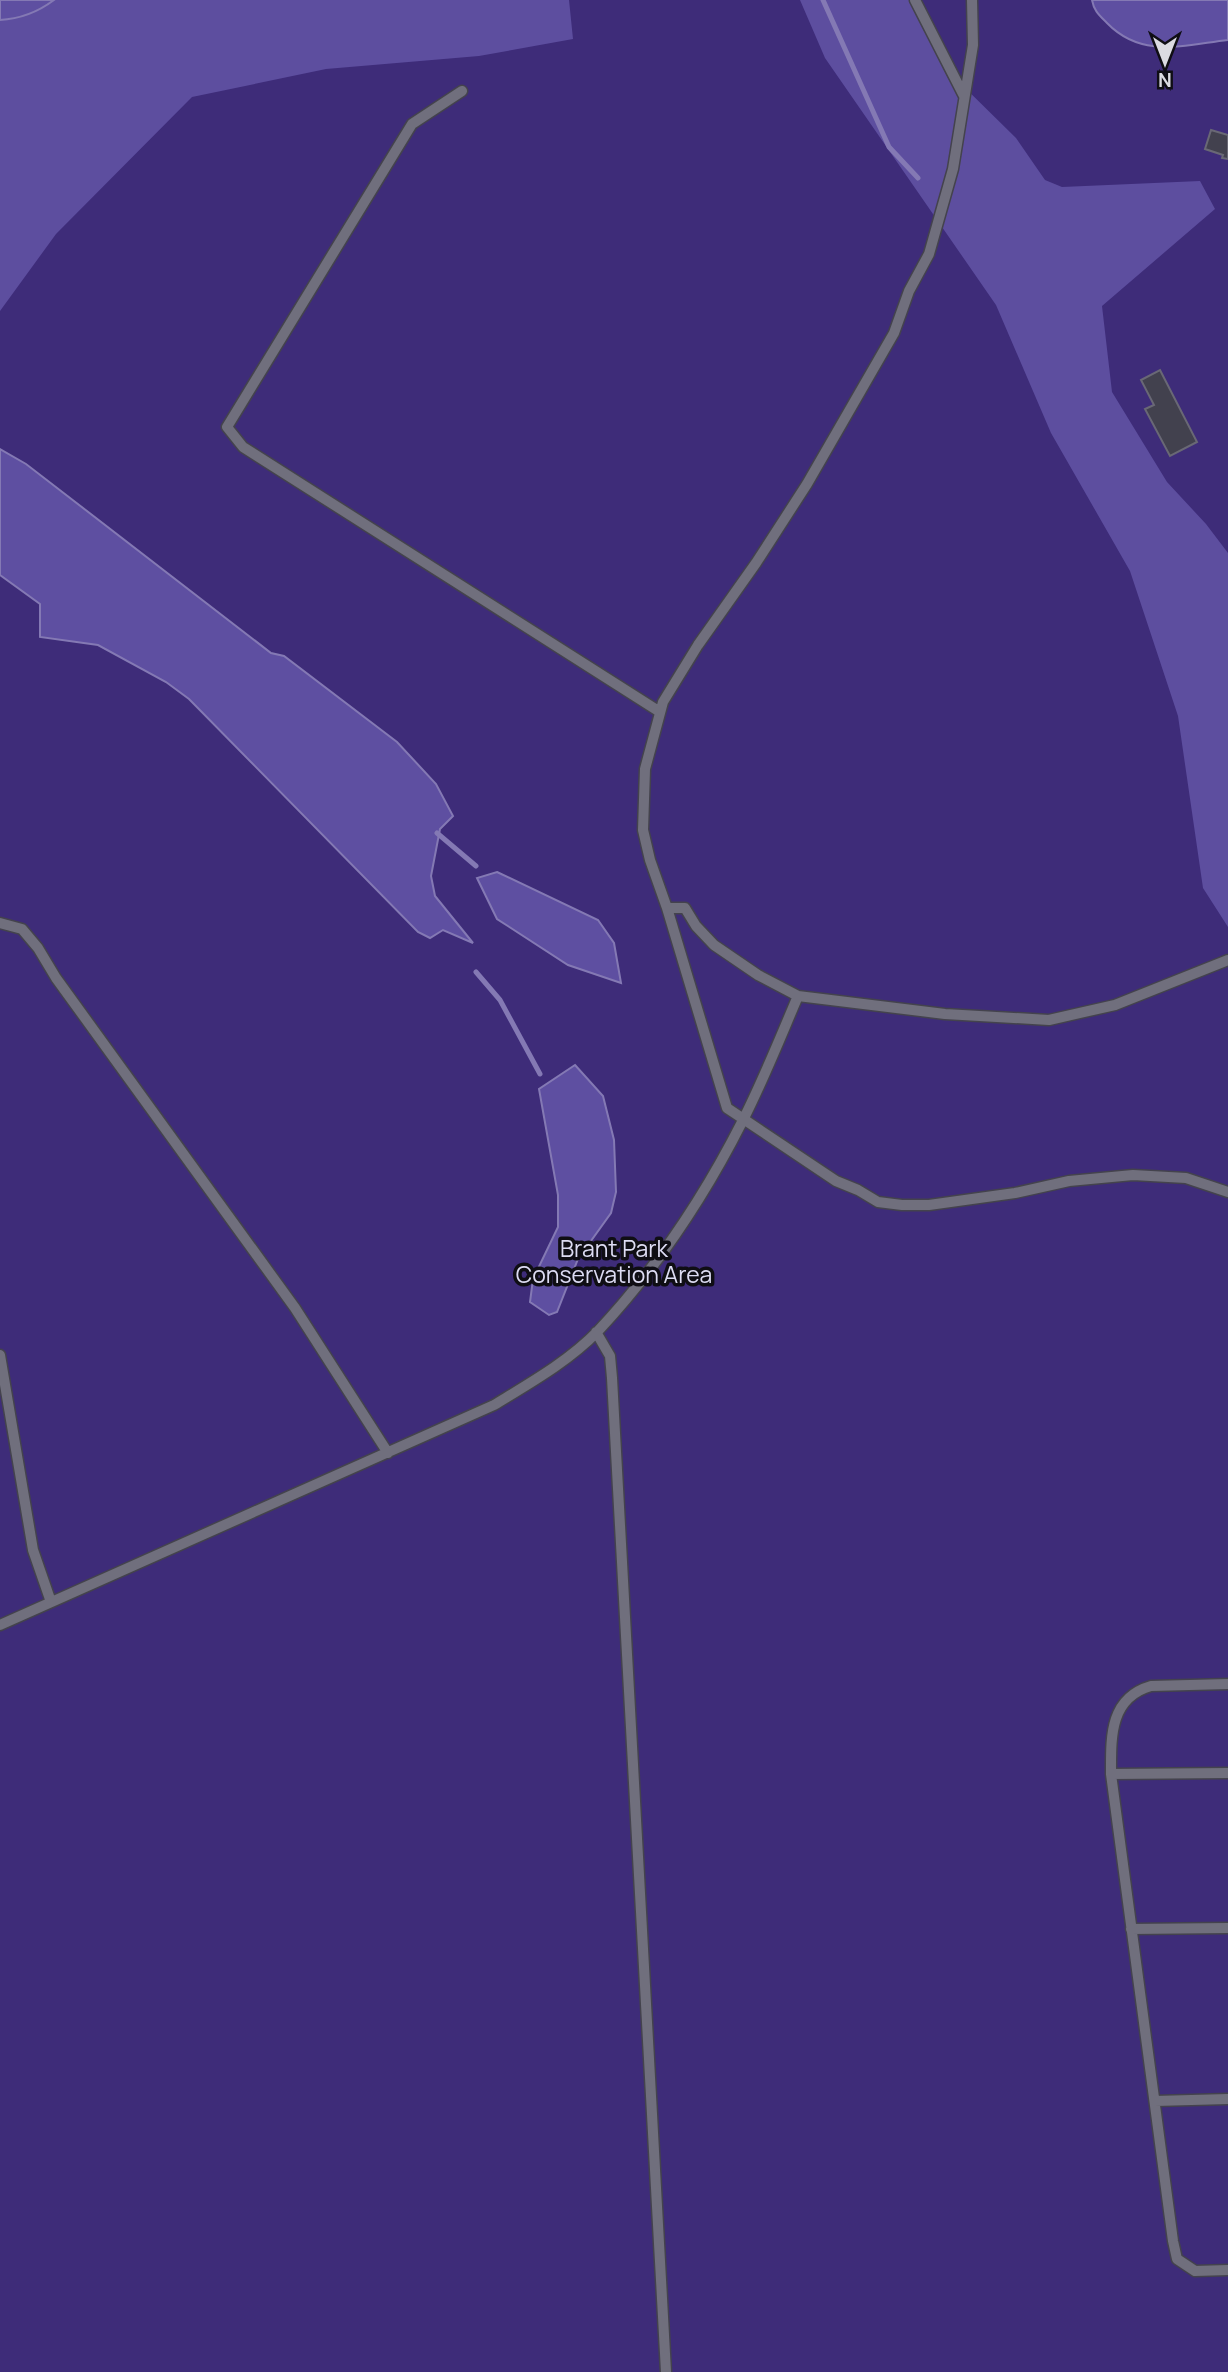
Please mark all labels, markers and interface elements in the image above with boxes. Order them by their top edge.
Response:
north arrow [1130,28,1200,98]
text: N [1158,67,1172,93]
park label: Brant Park Conservation Area [516,1232,712,1290]

